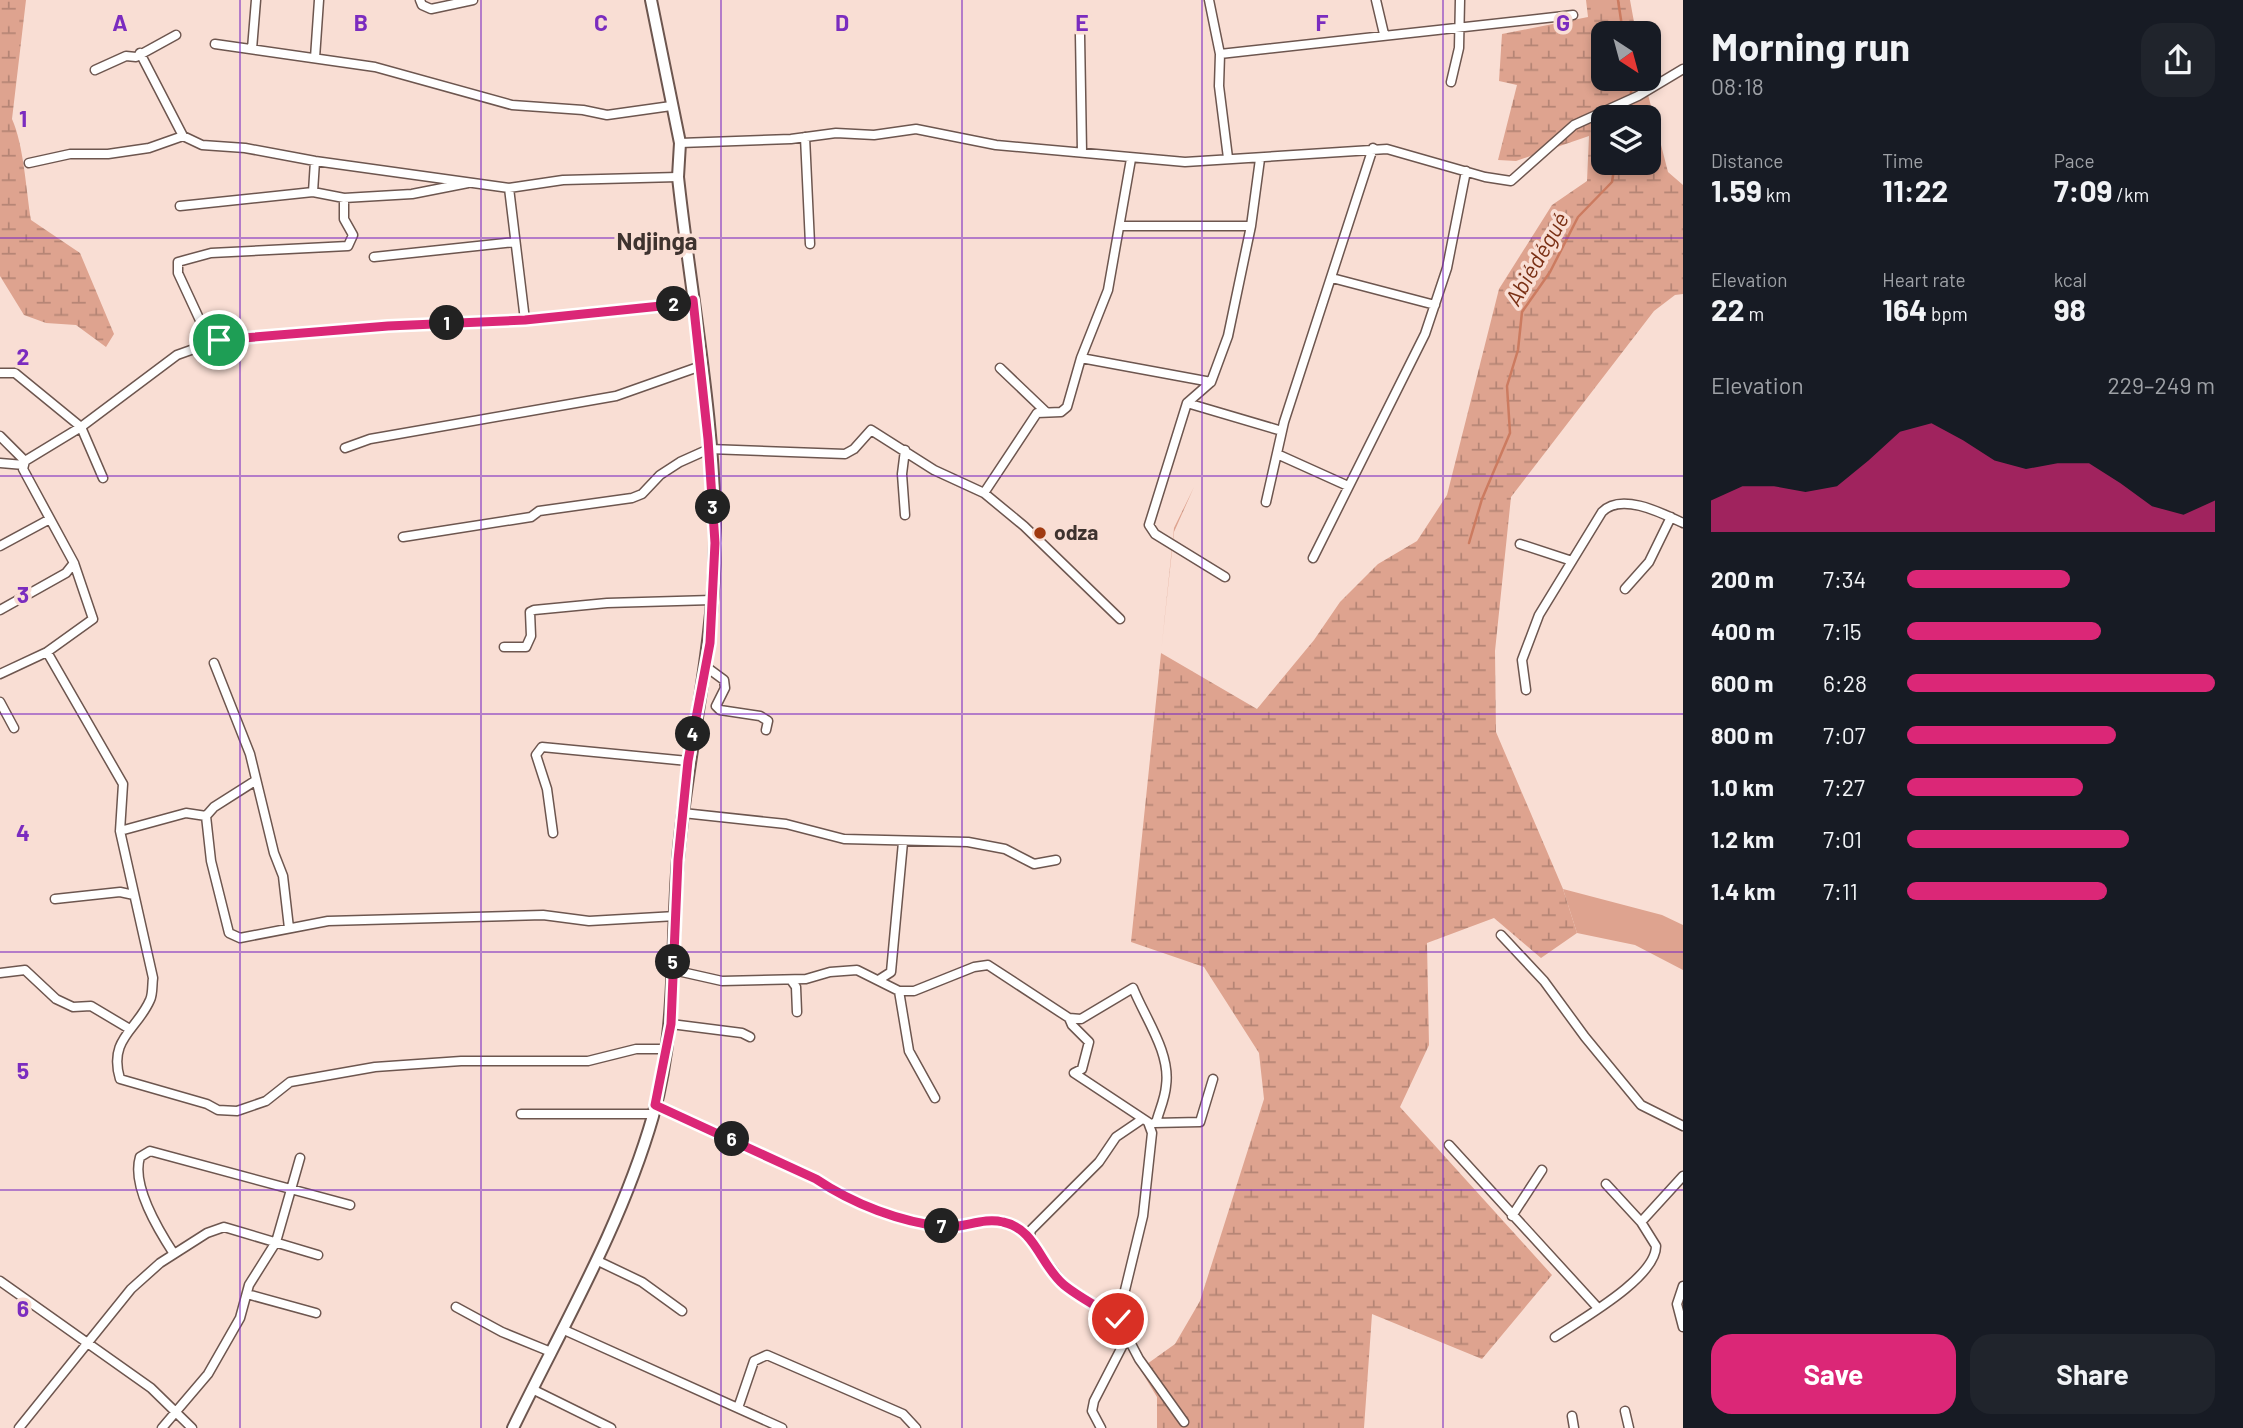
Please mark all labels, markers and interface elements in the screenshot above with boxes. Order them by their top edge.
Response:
text: A [112,8,128,36]
text: B [354,8,368,36]
text: C [594,8,608,36]
text: D [835,8,849,36]
text: E [1075,8,1089,36]
text: F [1316,8,1329,36]
text: G [1556,8,1570,36]
north arrow [1591,21,1661,91]
map controls [1591,21,1661,175]
text: Morning run [1711,23,1910,69]
button: share [2141,23,2215,97]
text: 08:18 [1711,72,1764,100]
text: 1 [19,104,27,132]
button: layers [1591,105,1661,175]
text: Distance [1711,149,1783,172]
text: Time [1882,149,1923,172]
text: Pace [2054,149,2095,172]
text: 1.59 [1711,172,1762,208]
text: 11:22 [1882,172,1948,208]
text: 7:09 [2054,172,2113,208]
text: km [1762,183,1791,206]
text: /km [2113,183,2149,206]
water label: Abiédégué [1498,207,1574,310]
district label: Ndjinga [617,226,697,255]
text: Elevation [1711,268,1788,291]
text: Heart rate [1882,268,1966,291]
text: kcal [2054,268,2087,291]
pin: 2 [656,286,692,322]
text: 22 [1711,291,1745,327]
text: 164 [1882,291,1927,327]
text: 98 [2054,291,2086,327]
text: 2 [668,292,679,315]
text: m [1745,302,1764,325]
text: bpm [1927,302,1968,325]
pin: 1 [430,306,464,340]
pin [189,310,249,370]
text: 1 [443,311,450,334]
icon: arrive [200,321,238,359]
text: 2 [17,342,29,370]
text: Elevation [1711,371,1804,399]
text: 229–249 m [2107,371,2215,399]
pin: 3 [696,490,730,524]
text: 3 [707,495,718,518]
place label: odza [1054,519,1098,544]
marker: odza [1032,525,1048,541]
text: 200 m [1711,565,1774,593]
text: 7:34 [1823,565,1866,593]
text: 3 [17,580,29,608]
text: 400 m [1711,617,1775,645]
text: 7:15 [1823,617,1862,645]
text: 600 m [1711,669,1773,697]
text: 6:28 [1823,669,1867,697]
pin: 4 [676,716,710,752]
text: 800 m [1711,721,1773,749]
text: 7:07 [1823,721,1866,749]
text: 4 [687,722,698,745]
text: 1.0 km [1711,773,1774,801]
text: 7:27 [1823,773,1865,801]
text: 4 [16,818,30,846]
text: 1.2 km [1711,825,1774,853]
text: 7:01 [1823,825,1862,853]
text: 1.4 km [1711,877,1775,905]
text: 7:11 [1823,877,1858,905]
pin: 5 [656,944,690,979]
text: 5 [667,950,678,973]
text: 5 [17,1056,29,1084]
pin: 6 [714,1122,750,1156]
text: 6 [726,1127,737,1150]
pin: 7 [925,1208,960,1244]
text: 7 [937,1214,946,1237]
pin [1088,1289,1148,1349]
text: 6 [17,1294,29,1322]
icon: check [1099,1300,1137,1338]
button: Save [1711,1334,1956,1414]
button: Share [1970,1334,2215,1414]

